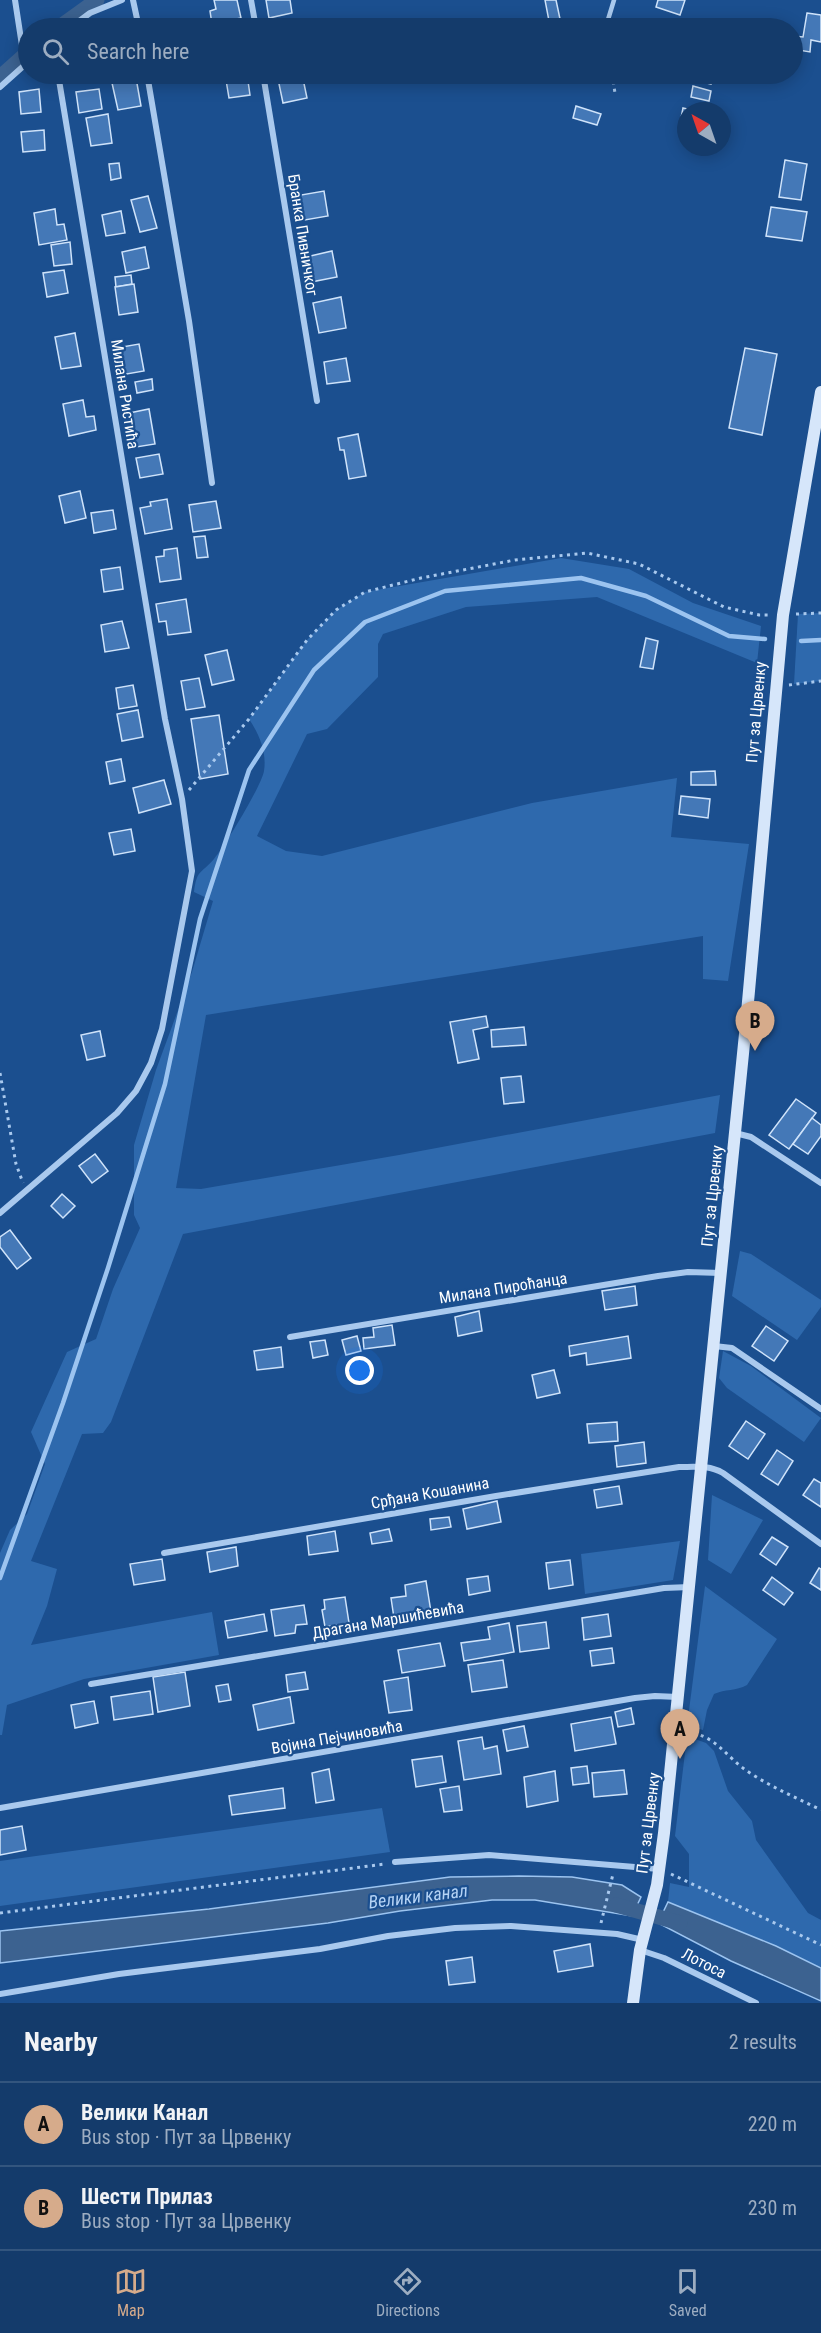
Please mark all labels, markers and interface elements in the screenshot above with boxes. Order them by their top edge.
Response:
search box [18,18,803,84]
icon: search [39,35,72,68]
text: Search here [87,39,189,64]
north arrow [677,102,731,156]
street label: Бранка Пивничког [284,173,322,297]
street label: Милана Ристића [107,338,143,450]
street label: Пут за Црвенку [742,660,770,764]
pin: B [736,1002,774,1051]
street label: Пут за Црвенку [697,1144,727,1248]
street label: Милана Пироћанца [438,1268,568,1308]
your location [345,1356,374,1385]
street label: Срђана Кошанина [369,1473,491,1513]
street label: Драгана Маршићевића [311,1597,465,1643]
pin: A [660,1710,700,1759]
street label: Војина Пејчиновића [270,1716,404,1758]
street label: Пут за Црвенку [632,1771,664,1875]
water label: Велики канал [367,1879,469,1913]
street label: Лотоса [679,1944,729,1982]
text: Nearby [24,2027,98,2057]
text: 2 results [729,2030,797,2054]
text: Велики Канал [81,2100,208,2125]
text: A [38,2112,49,2136]
text: 220 m [748,2112,797,2136]
text: Bus stop · Пут за Црвенку [81,2125,291,2149]
text: Шести Прилаз [81,2184,213,2209]
text: B [38,2196,49,2220]
text: 230 m [748,2196,797,2220]
text: Bus stop · Пут за Црвенку [81,2209,291,2233]
tab: Map [114,2265,147,2320]
tab: Directions [376,2265,440,2320]
tab: Saved [669,2265,707,2320]

